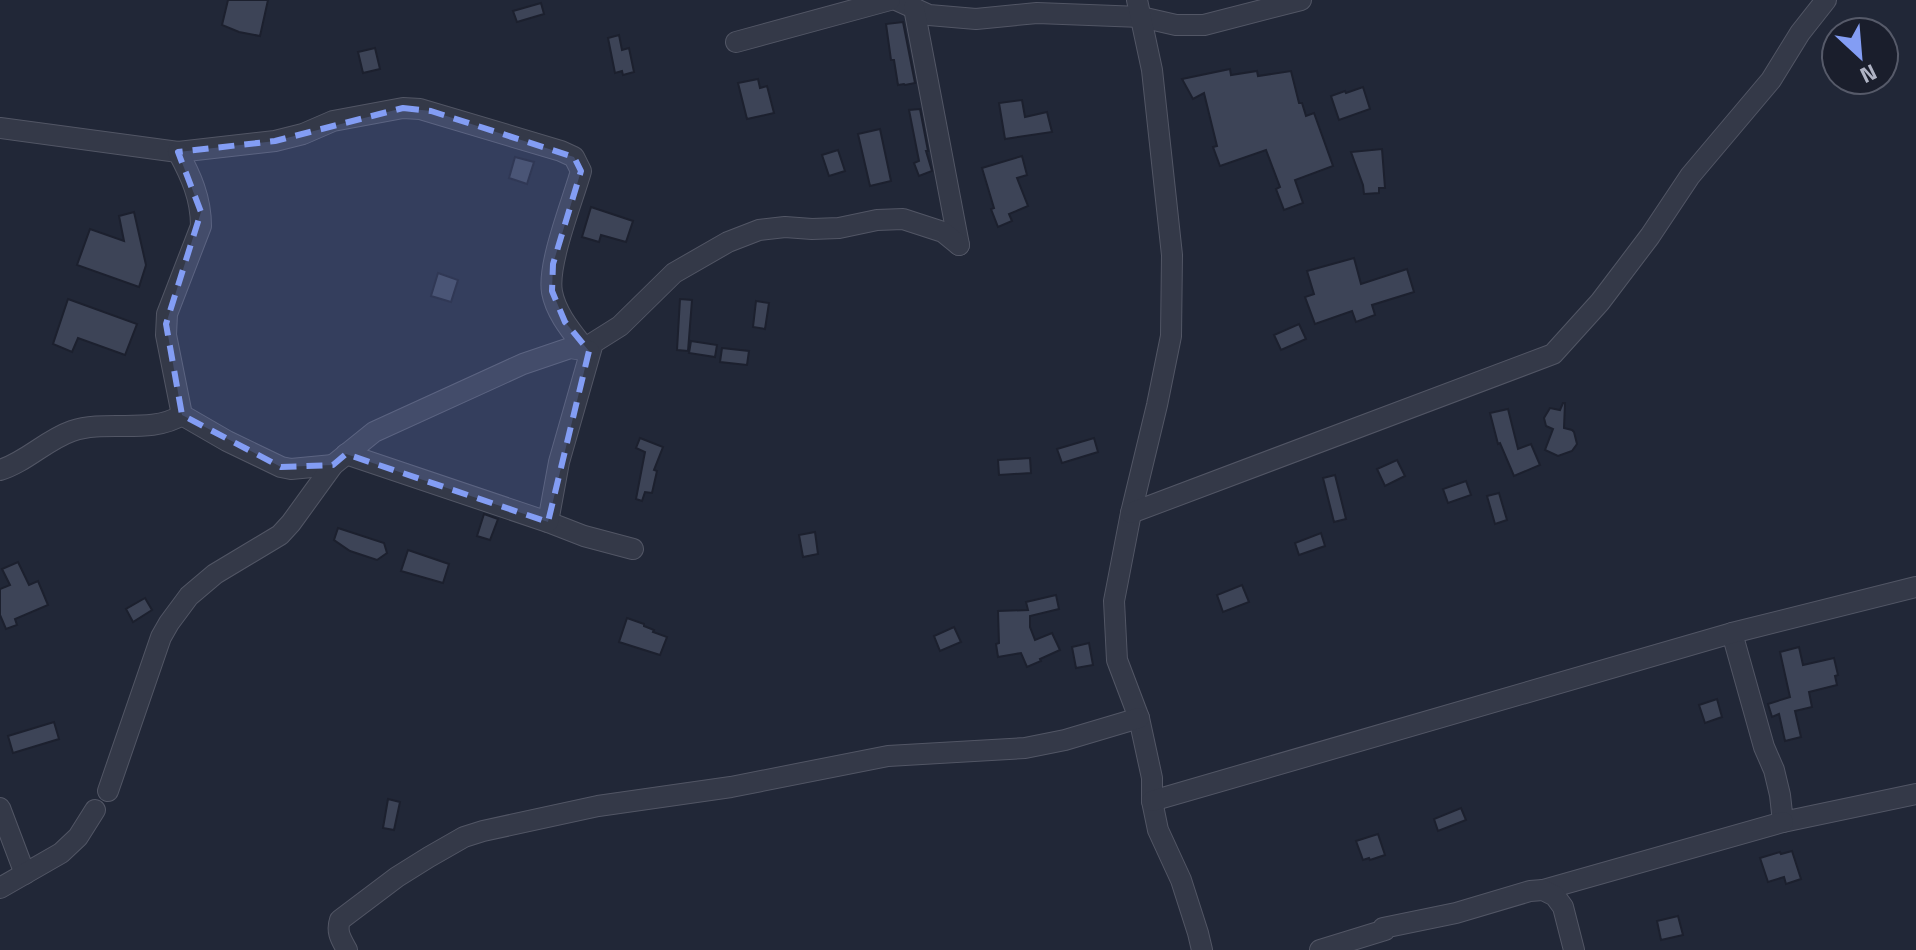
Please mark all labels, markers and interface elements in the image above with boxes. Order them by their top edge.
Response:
north arrow [1820,16,1900,96]
text: N [1854,55,1883,93]

